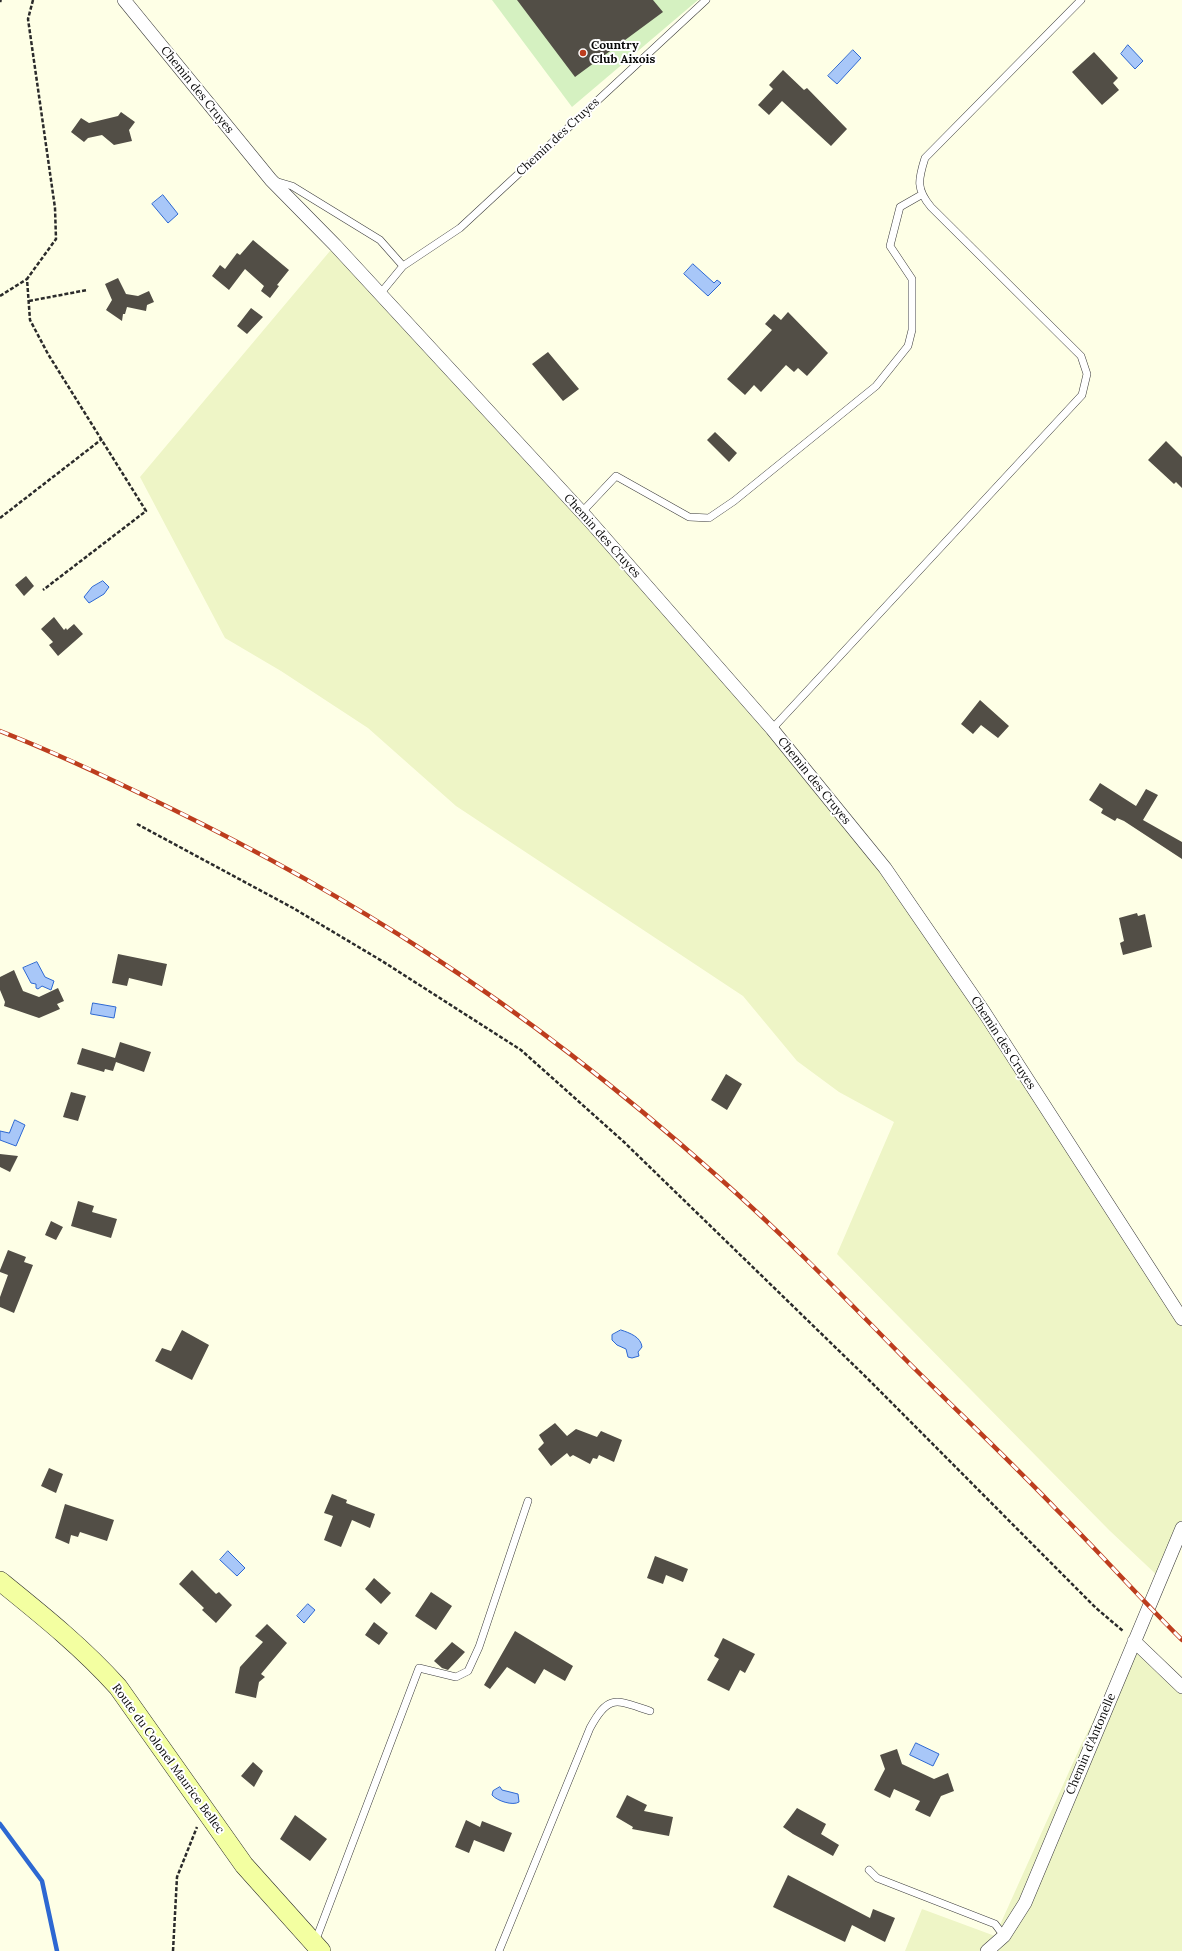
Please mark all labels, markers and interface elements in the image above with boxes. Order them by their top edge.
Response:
place label: Country Club Aixois [591,39,655,67]
street label: Chemin des Cruyes [157,44,237,136]
marker: Country Club Aixois [578,48,588,58]
street label: Chemin des Cruyes [514,95,602,179]
street label: Chemin des Cruyes [561,491,643,581]
street label: Chemin des Cruyes [774,735,854,827]
street label: Chemin des Cruyes [968,994,1038,1092]
street label: Route du Colonel Maurice Bellec [109,1681,227,1837]
street label: Chemin d'Antonelle [1063,1691,1119,1797]

